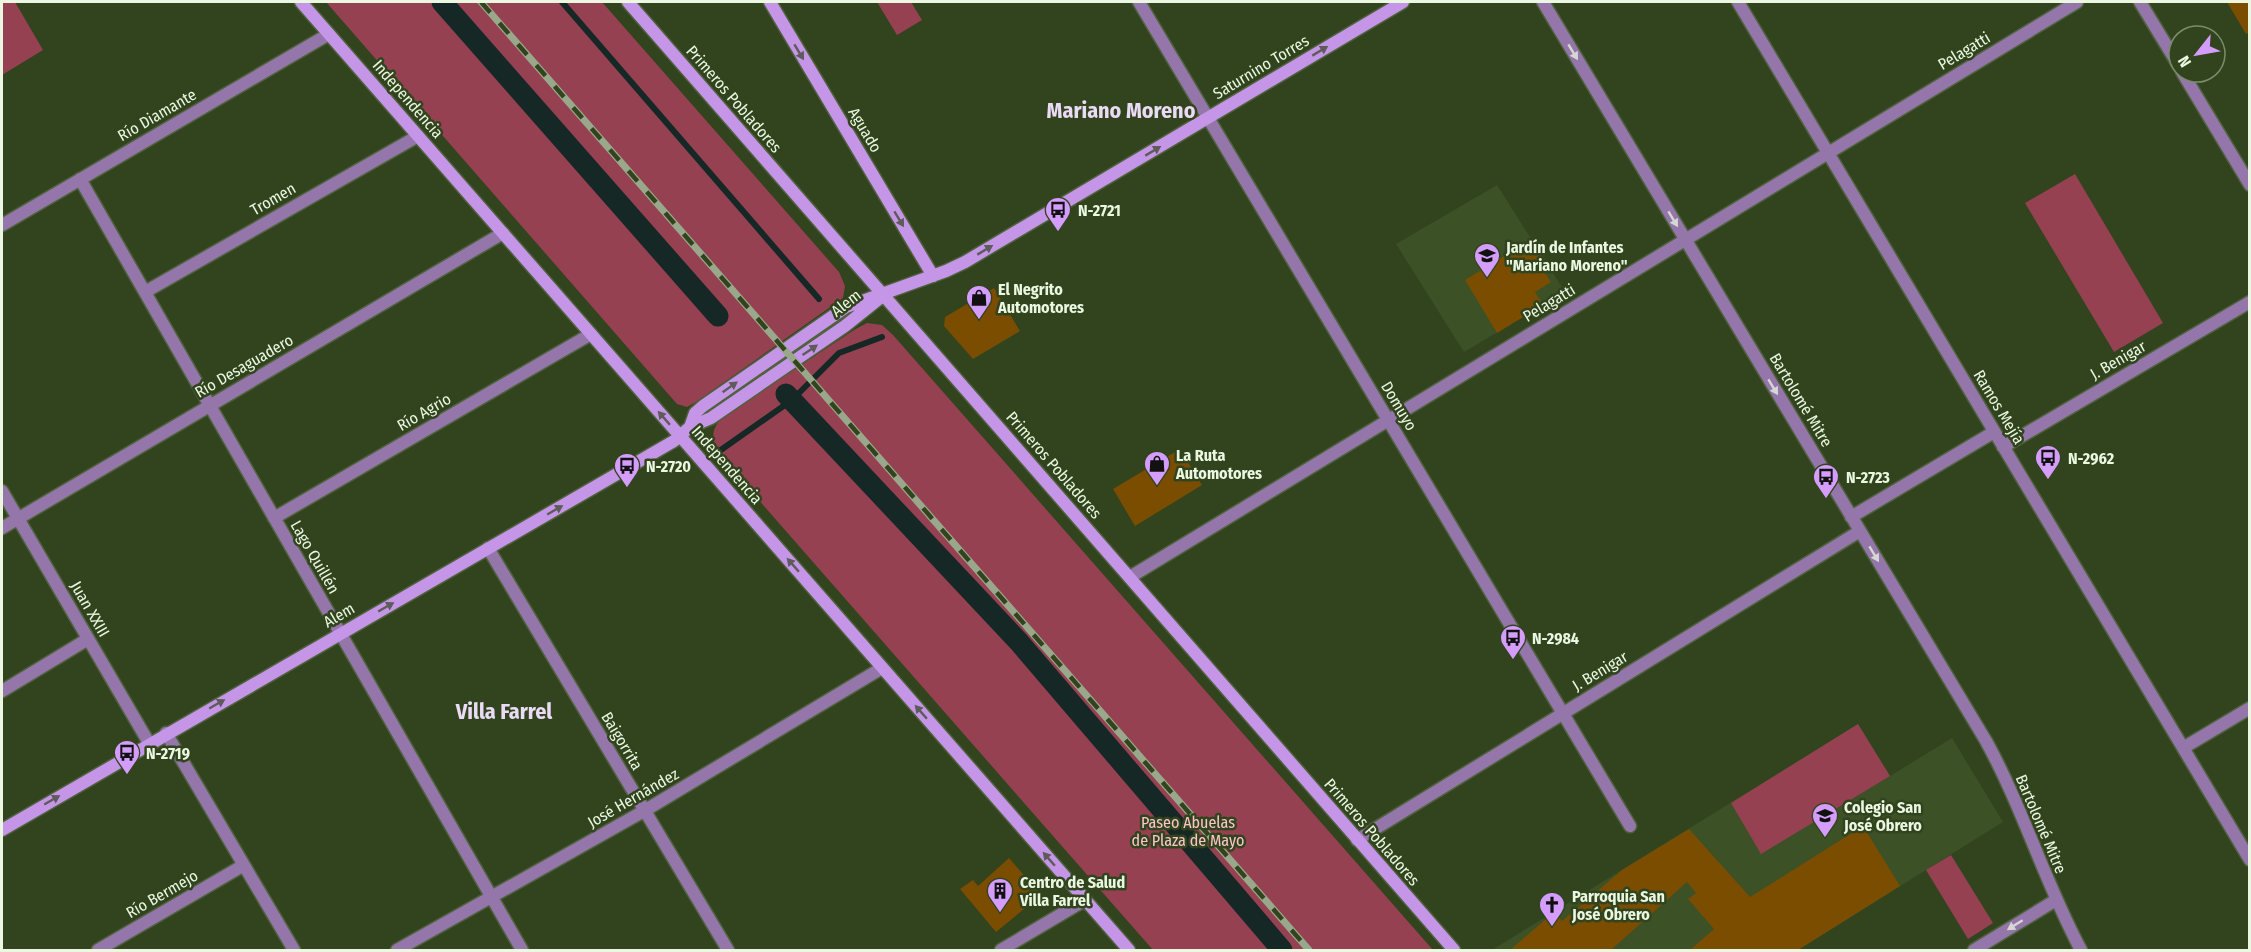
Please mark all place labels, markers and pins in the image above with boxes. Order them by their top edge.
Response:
bus stop icon: N-2721 [1043,195,1073,233]
place label: N-2721 [1078,201,1121,220]
place label: Jardín de Infantes "Mariano Moreno" [1505,238,1628,275]
school or university icon: Jardín de Infantes "Mariano Moreno" [1472,241,1502,279]
place label: El Negrito Automotores [997,280,1084,317]
shop icon: El Negrito Automotores [964,283,994,321]
bus stop icon: N-2962 [2033,443,2063,481]
place label: La Ruta Automotores [1175,446,1262,483]
shop icon: La Ruta Automotores [1142,449,1172,487]
place label: N-2962 [2068,449,2115,468]
bus stop icon: N-2720 [612,451,642,489]
place label: N-2720 [646,457,691,476]
bus stop icon: N-2723 [1811,462,1841,500]
place label: N-2723 [1846,468,1890,487]
bus stop icon: N-2984 [1498,623,1528,661]
place label: N-2984 [1532,629,1579,648]
bus stop icon: N-2719 [112,738,142,776]
place label: N-2719 [146,744,190,763]
place label: Colegio San José Obrero [1843,798,1922,835]
school or university icon: Colegio San José Obrero [1810,801,1840,839]
place label: Centro de Salud Villa Farrel [1019,873,1125,910]
building icon: Centro de Salud Villa Farrel [985,876,1015,914]
place label: Parroquia San José Obrero [1571,887,1665,924]
church icon: Parroquia San José Obrero [1537,890,1567,928]

